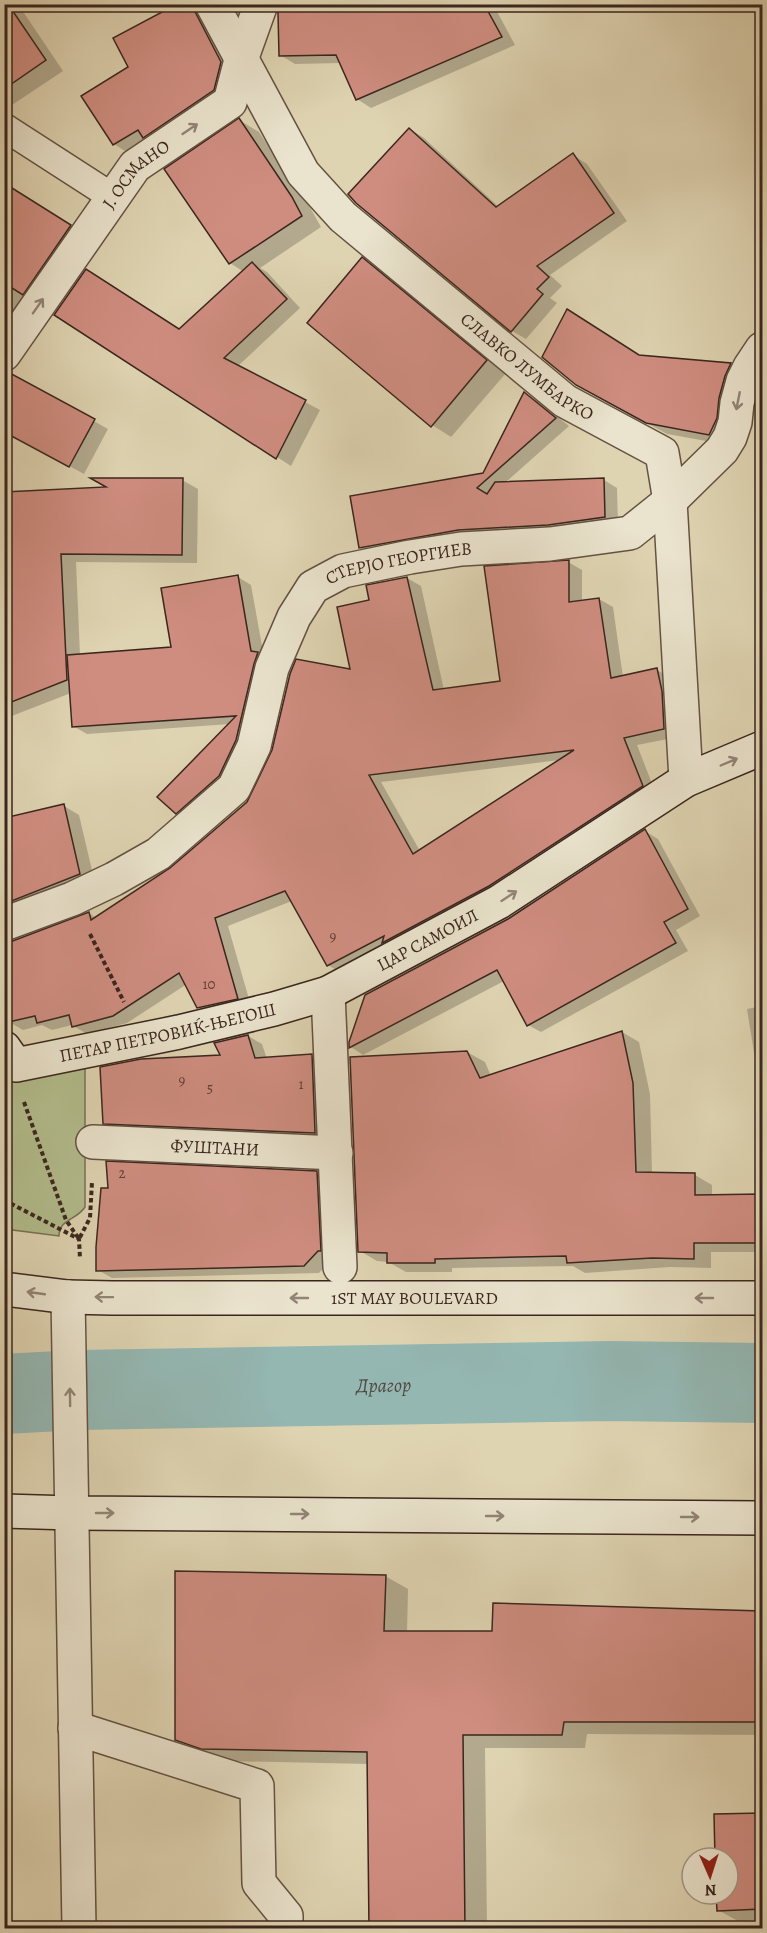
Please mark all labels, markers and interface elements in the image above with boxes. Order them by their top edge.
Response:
one-way arrow [182,123,198,135]
street label: Ј. ОСМАНО [97,134,174,214]
one-way arrow [32,299,44,315]
street label: СЛАВКО ЛУМБАРКО [455,307,598,426]
one-way arrow [732,390,743,410]
street label: СТЕРЈО ГЕОРГИЕВ [321,536,472,590]
one-way arrow [719,756,737,767]
one-way arrow [500,890,517,902]
street label: ЦАР САМОИЛ [373,903,482,977]
house number: 9 [330,926,337,946]
house number: 10 [202,974,216,994]
street label: ПЕТАР ПЕТРОВИЌ-ЊЕГОШ [57,997,279,1068]
house number: 9 [179,1070,186,1090]
house number: 1 [298,1074,304,1094]
house number: 5 [207,1078,213,1098]
street label: ФУШТАНИ [170,1134,260,1162]
house number: 2 [118,1163,126,1183]
street label: 1ST MAY BOULEVARD [331,1286,498,1310]
one-way arrow [27,1287,47,1298]
one-way arrow [95,1292,115,1303]
one-way arrow [290,1292,310,1304]
one-way arrow [695,1292,715,1304]
water label: Драгор [354,1371,412,1399]
one-way arrow [64,1388,76,1408]
one-way arrow [94,1507,114,1519]
one-way arrow [289,1508,309,1520]
one-way arrow [484,1510,504,1522]
one-way arrow [679,1511,699,1523]
north arrow [680,1846,740,1906]
text: N [704,1879,717,1901]

